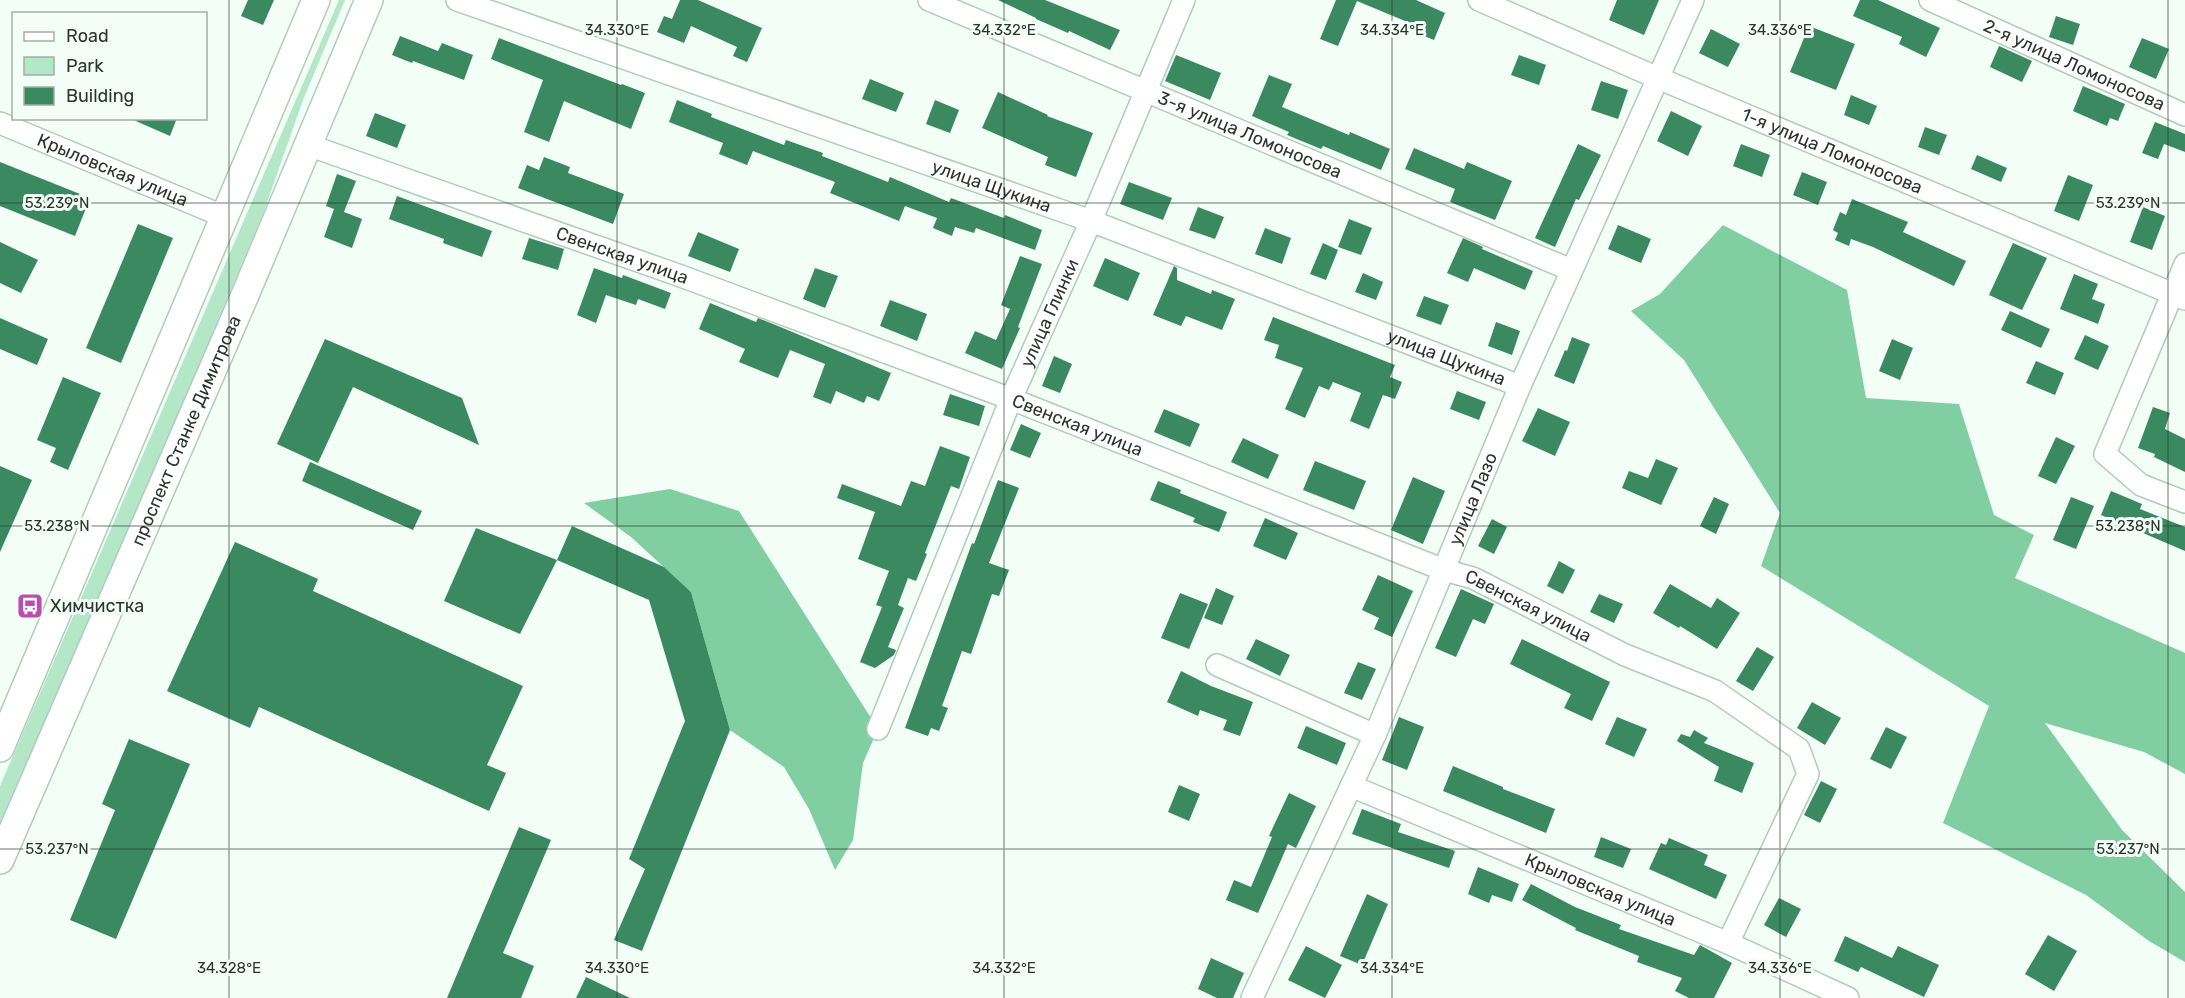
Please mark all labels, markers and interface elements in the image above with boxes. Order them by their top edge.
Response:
legend [12,12,207,120]
street label: 2-я улица Ломоносова [1980,15,2168,115]
text: 34.330°E [585,21,649,39]
text: 34.332°E [972,21,1036,39]
text: 34.334°E [1360,21,1424,39]
text: 34.336°E [1748,21,1812,39]
text: Road [66,25,109,47]
text: Park [66,55,104,77]
text: Building [66,85,134,107]
street label: 3-я улица Ломоносова [1155,87,1345,183]
street label: 1-я улица Ломоносова [1738,103,1926,199]
street label: Крыловская улица [34,129,191,211]
street label: улица Щукина [929,155,1054,217]
text: 53.239°N [25,194,89,212]
text: 53.239°N [2096,194,2160,212]
street label: Свенская улица [553,222,691,289]
street label: улица Глинки [1016,255,1084,371]
street label: проспект Станке Димитрова [127,312,246,549]
street label: улица Щукина [1384,325,1509,390]
street label: Свенская улица [1009,390,1146,461]
street label: улица Лазо [1444,449,1502,549]
text: 53.238°N [24,517,90,535]
text: 53.238°N [2095,517,2161,535]
street label: Свенская улица [1463,565,1595,647]
bus stop icon: Химчистка [15,591,45,621]
place label: Химчистка [50,595,144,617]
text: 53.237°N [25,840,89,858]
text: 53.237°N [2096,840,2160,858]
street label: Крыловская улица [1521,849,1679,931]
text: 34.328°E [197,959,261,977]
text: 34.330°E [585,959,649,977]
text: 34.332°E [972,959,1036,977]
text: 34.334°E [1360,959,1424,977]
text: 34.336°E [1748,959,1812,977]

